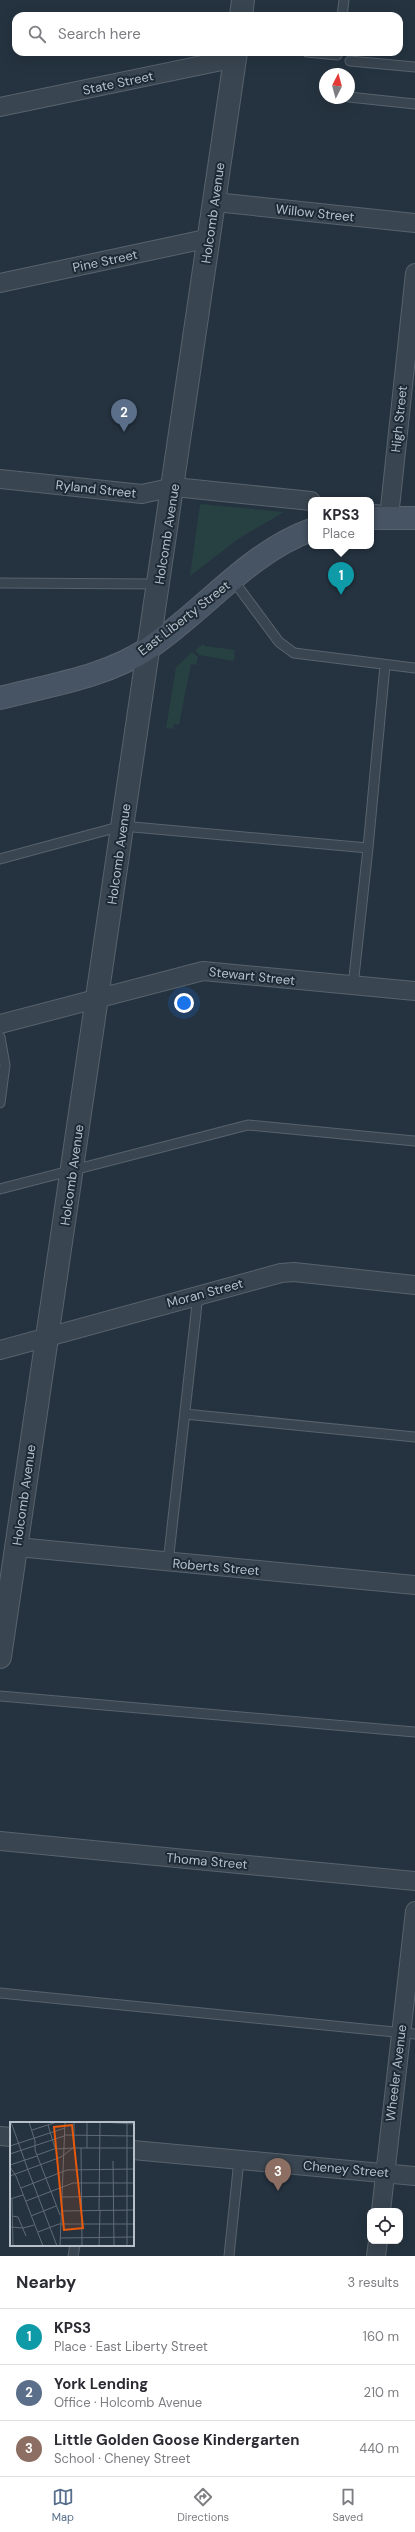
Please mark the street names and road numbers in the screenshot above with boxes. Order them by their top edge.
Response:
street label: State Street [81,67,155,99]
street label: Holcomb Avenue [197,161,229,265]
street label: Willow Street [275,200,355,226]
street label: Pine Street [71,246,139,276]
street label: High Street [387,385,411,453]
street label: Ryland Street [55,476,137,502]
street label: Holcomb Avenue [151,482,183,586]
street label: East Liberty Street [135,577,233,659]
street label: Holcomb Avenue [103,802,135,906]
street label: Stewart Street [208,963,296,989]
street label: Holcomb Avenue [56,1123,88,1227]
street label: Moran Street [165,1275,245,1311]
street label: Holcomb Avenue [8,1443,40,1547]
street label: Roberts Street [172,1555,260,1579]
street label: Thoma Street [166,1849,248,1873]
street label: Wheeler Avenue [382,2024,410,2122]
street label: Cheney Street [302,2157,390,2181]

